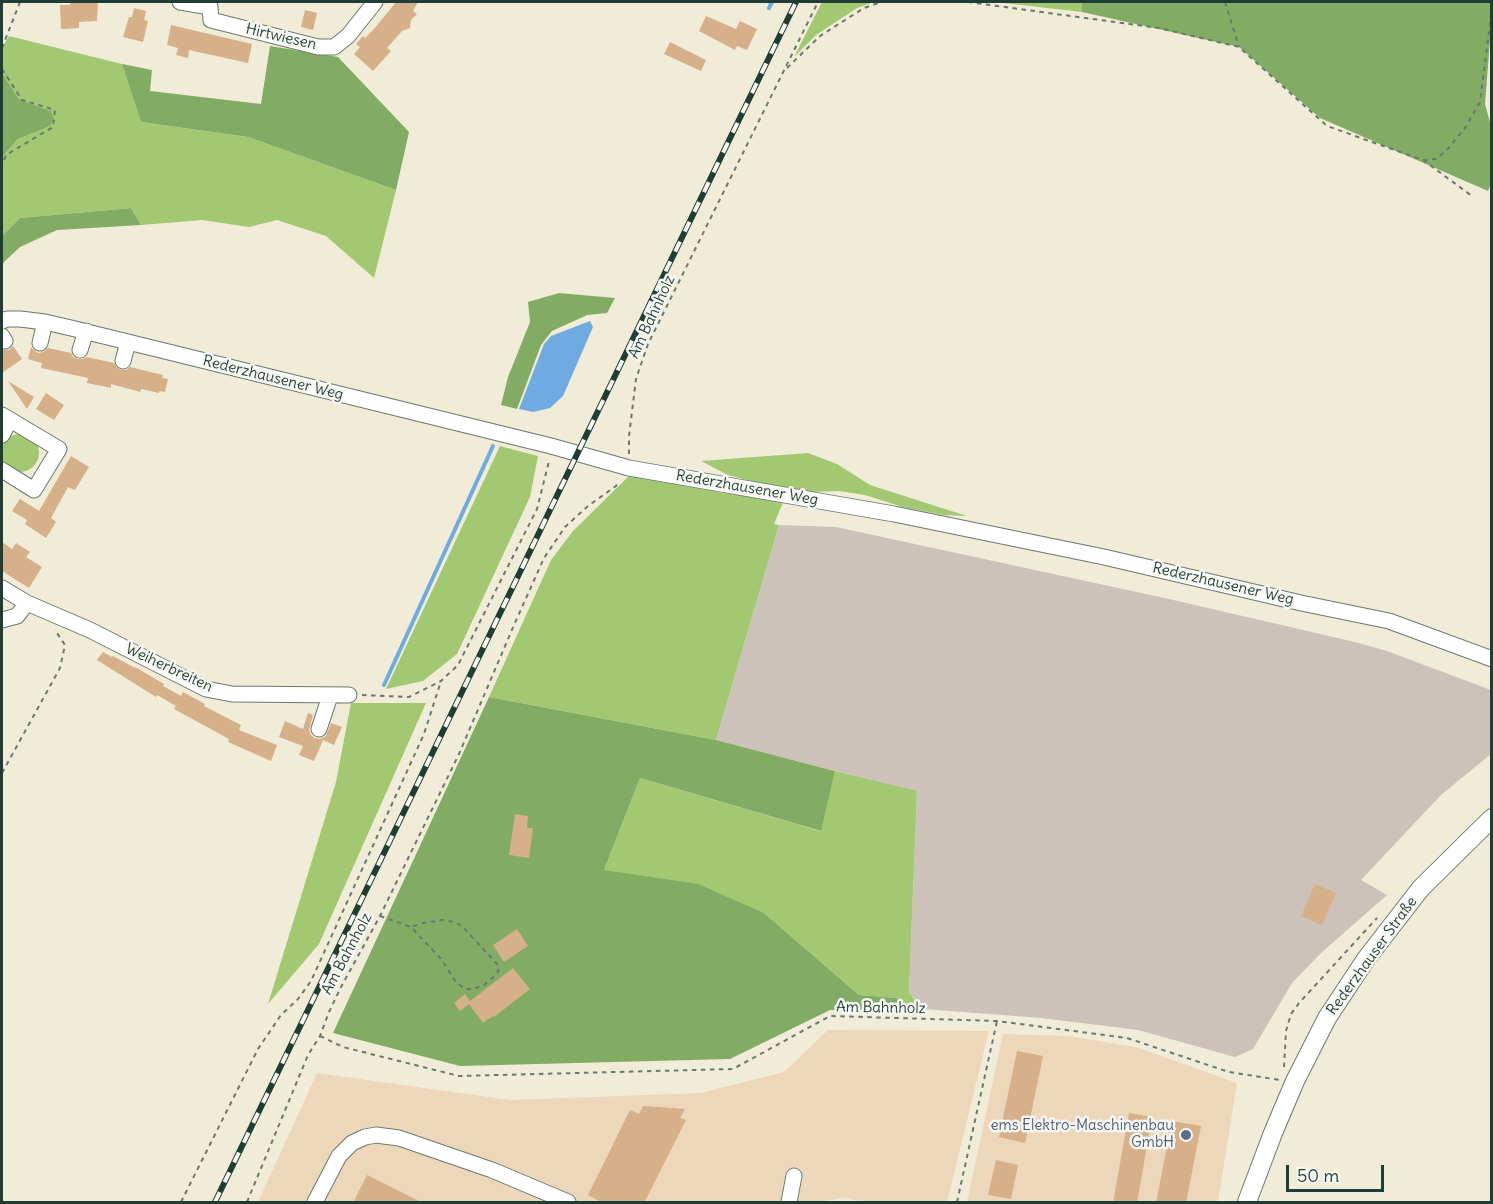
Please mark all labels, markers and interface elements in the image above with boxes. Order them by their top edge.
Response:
street label: Hirtwiesen [244,20,318,54]
street label: Am Bahnholz [625,273,679,361]
street label: Rederzhausener Weg [201,352,345,404]
street label: Rederzhausener Weg [674,467,820,509]
street label: Rederzhausener Weg [1151,559,1295,609]
street label: Weiherbreiten [122,640,216,696]
street label: Rederzhauser Straße [1323,893,1421,1019]
street label: Am Bahnholz [318,910,376,998]
street label: Am Bahnholz [836,998,926,1018]
place label: ems Elektro-Maschinenbau GmbH [990,1117,1174,1152]
marker: ems Elektro-Maschinenbau GmbH [1179,1128,1193,1142]
scale bar [1289,1153,1386,1191]
text: 50 m [1297,1164,1339,1187]

